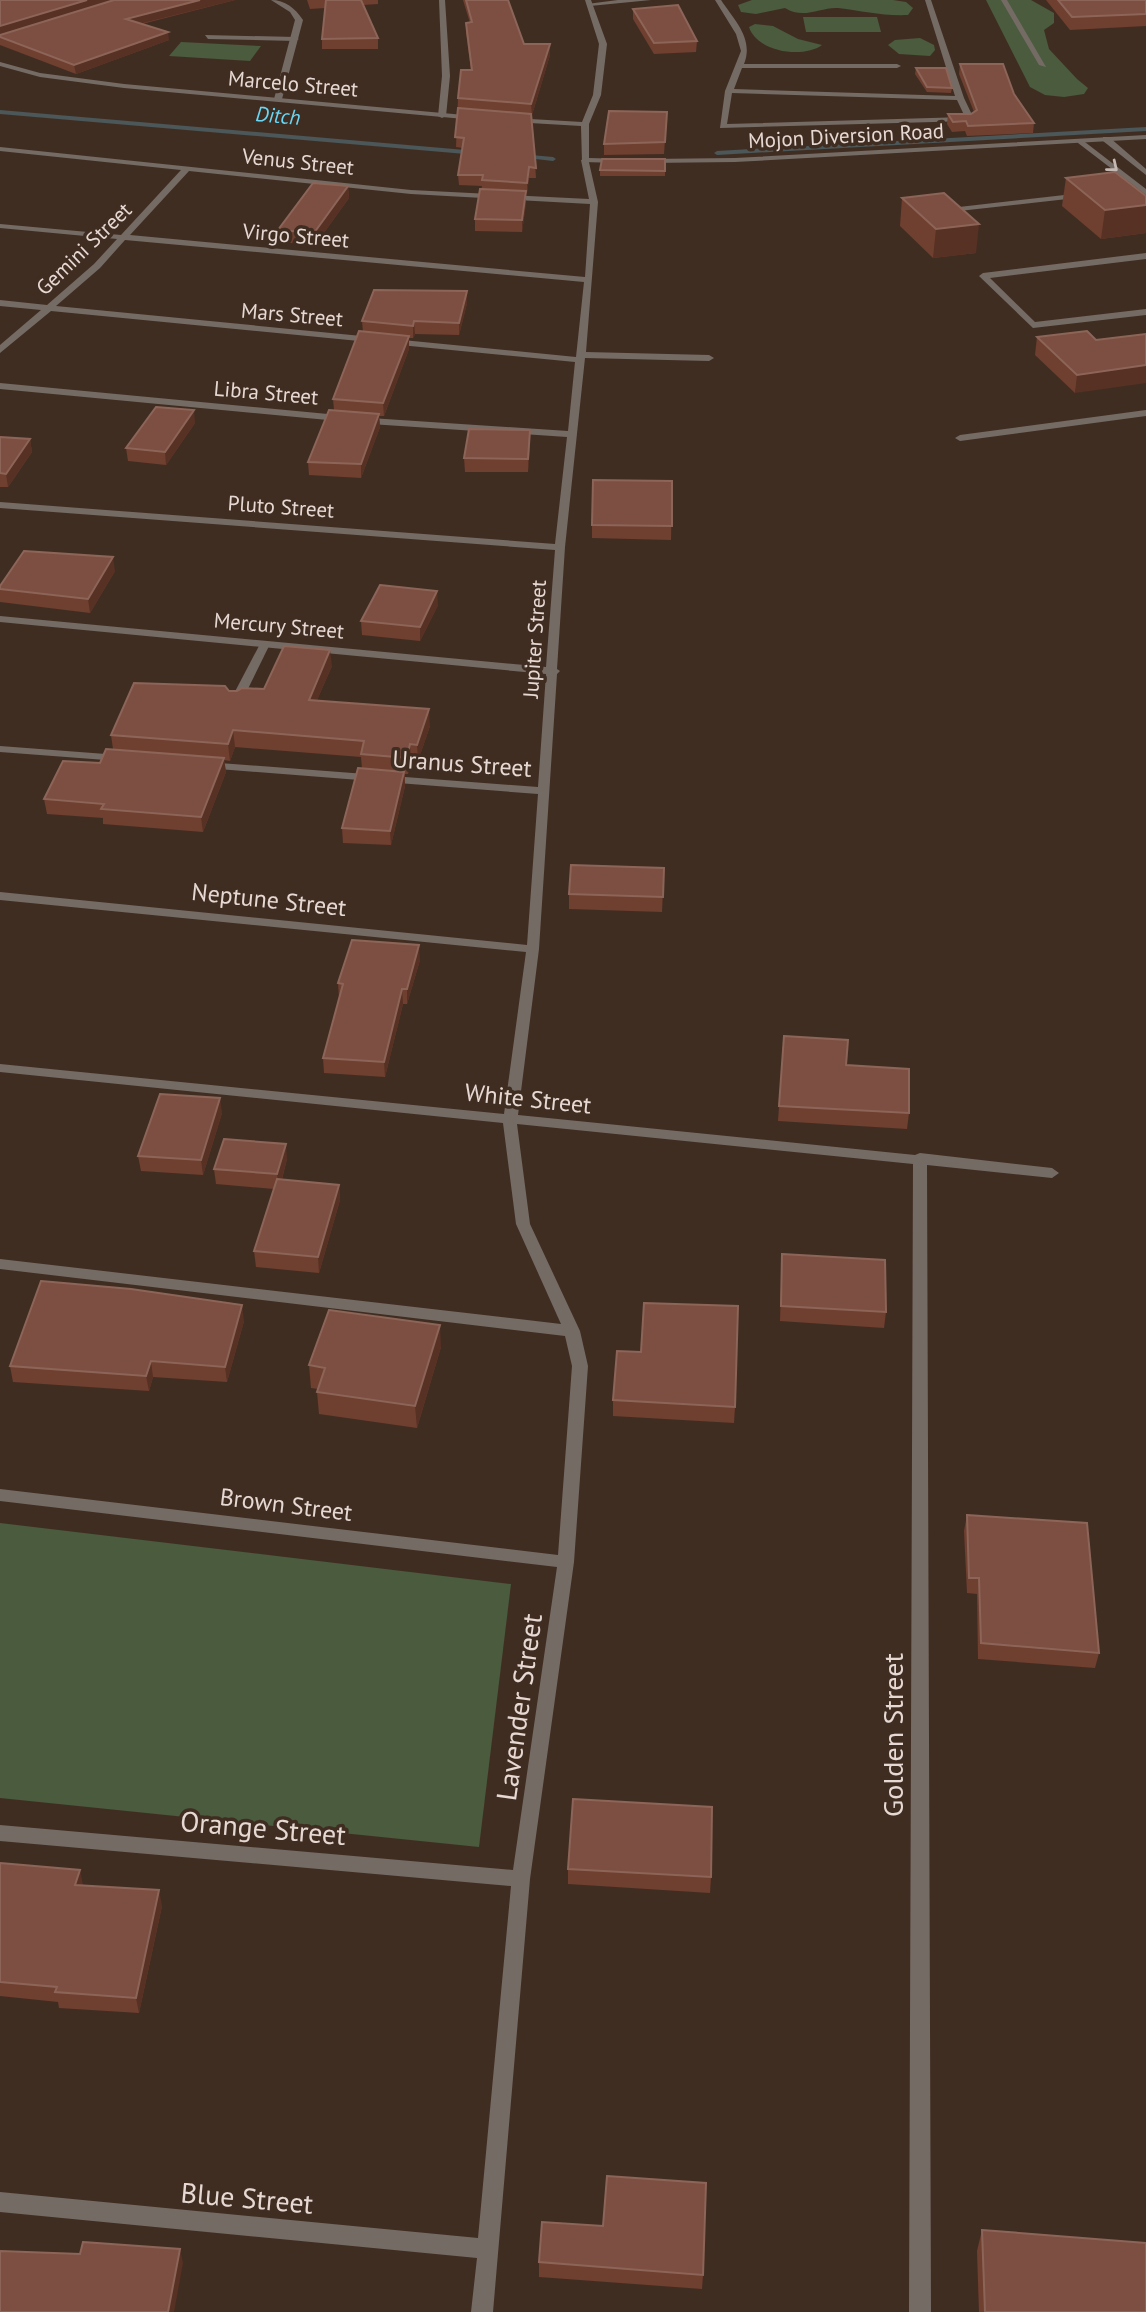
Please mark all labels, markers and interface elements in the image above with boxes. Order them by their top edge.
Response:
street label: Marcelo Street [227,64,359,103]
water label: Ditch [254,100,302,131]
street label: Mojon Diversion Road [747,117,945,154]
street label: Venus Street [240,142,355,181]
one-way arrow [1105,159,1118,171]
street label: Gemini Street [30,196,137,301]
street label: Virgo Street [241,217,350,254]
street label: Mars Street [240,297,344,332]
street label: Libra Street [213,374,319,411]
street label: Pluto Street [227,489,335,524]
street label: Jupiter Street [517,579,552,700]
street label: Mercury Street [213,606,345,645]
street label: Uranus Street [391,743,533,784]
street label: Neptune Street [190,876,348,923]
street label: White Street [463,1076,593,1121]
street label: Brown Street [218,1481,354,1528]
street label: Lavender Street [487,1611,550,1803]
street label: Golden Street [874,1653,911,1817]
street label: Orange Street [179,1802,348,1853]
street label: Blue Street [179,2173,315,2222]

